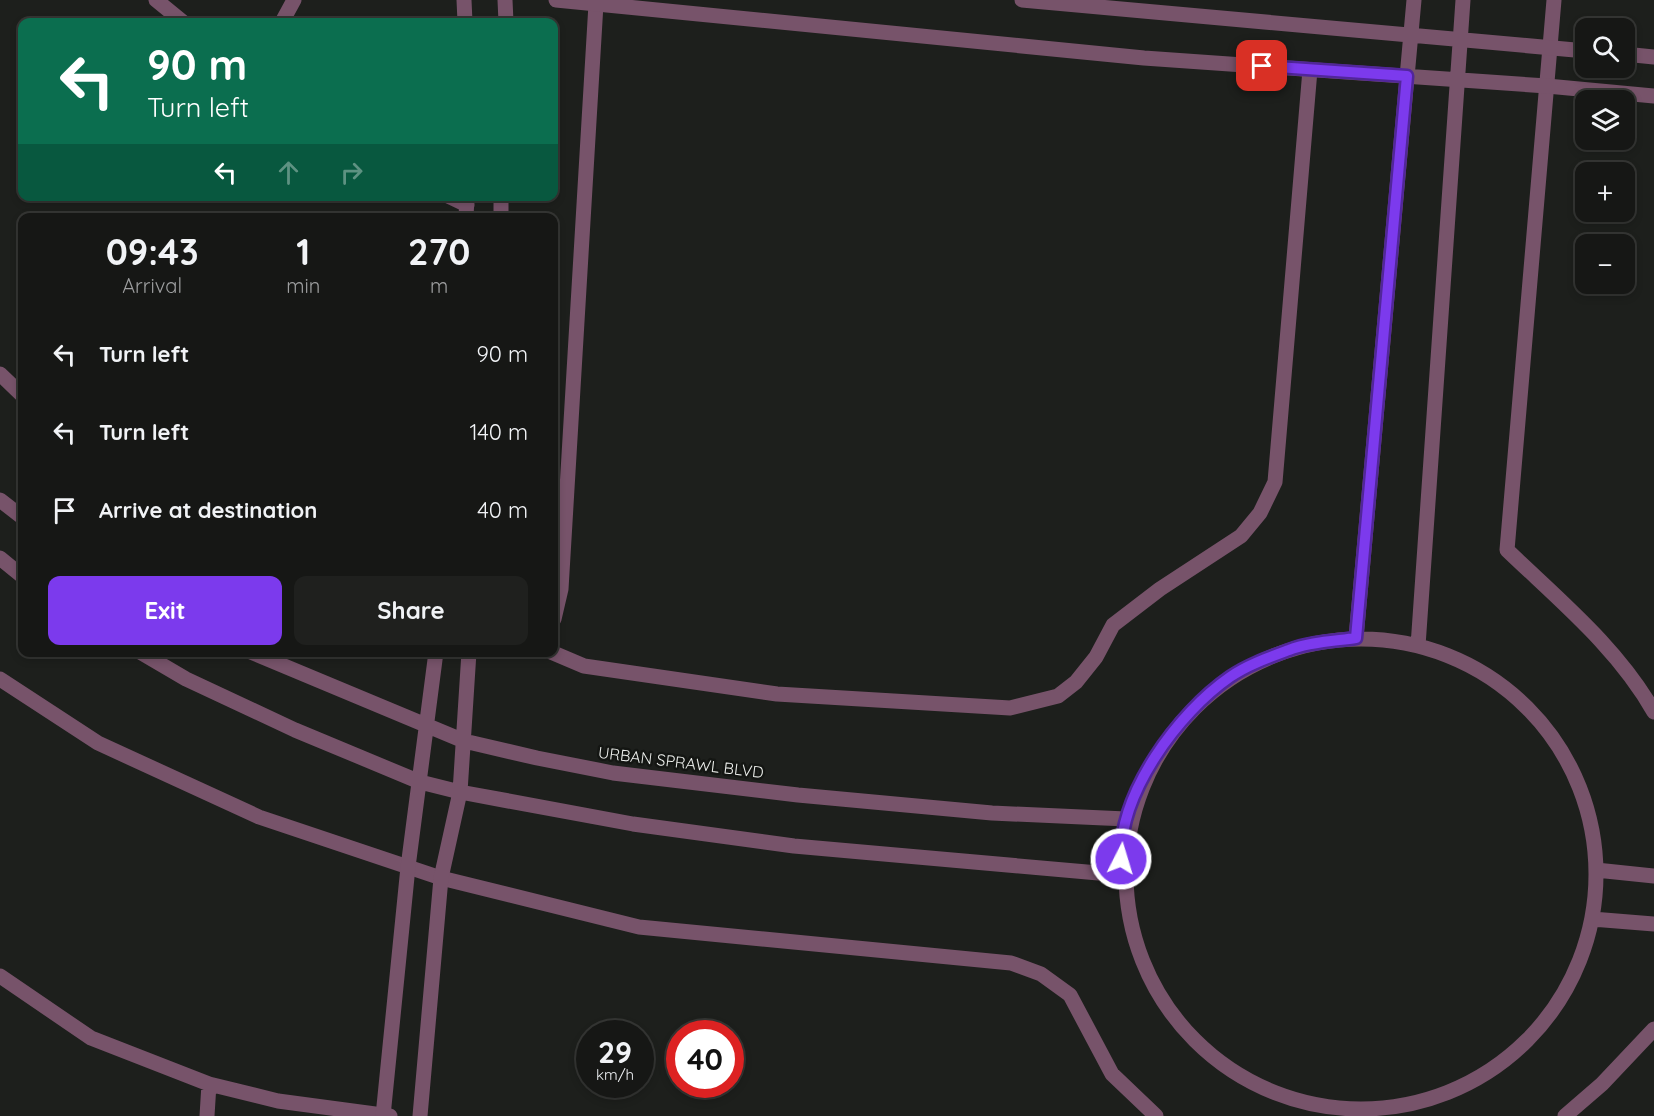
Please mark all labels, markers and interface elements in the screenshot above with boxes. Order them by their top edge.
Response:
map controls [1575,18,1635,294]
button: search [1575,18,1635,78]
text: 90 m [147,38,247,91]
pin [1236,40,1287,91]
icon: left [48,42,126,120]
icon: arrive [1245,49,1278,82]
text: Turn left [147,90,249,124]
button: layers [1575,90,1635,150]
icon: left [209,156,242,189]
icon: ahead [272,156,305,189]
icon: right [335,156,368,189]
button: + [1575,162,1635,222]
text: 09:43 [106,229,199,274]
text: 1 [296,229,310,274]
text: 270 [408,229,470,274]
button: − [1575,234,1635,294]
text: Arrival [122,273,182,298]
text: min [286,273,320,298]
text: m [430,273,448,298]
icon: left [48,338,81,371]
text: Turn left [99,340,189,368]
text: 90 m [477,340,528,368]
icon: left [48,416,81,449]
text: Turn left [99,418,189,446]
text: 140 m [469,418,528,446]
icon: arrive [48,494,81,527]
text: Arrive at destination [99,496,317,524]
text: 40 m [477,496,528,524]
button: Exit [48,576,282,645]
button: Share [294,576,528,645]
street label: URBAN SPRAWL BLVD [597,742,765,782]
position arrow [1089,827,1153,891]
speed limit sign: 40 [666,1020,744,1098]
text: 29 [598,1033,632,1071]
text: km/h [596,1065,634,1084]

